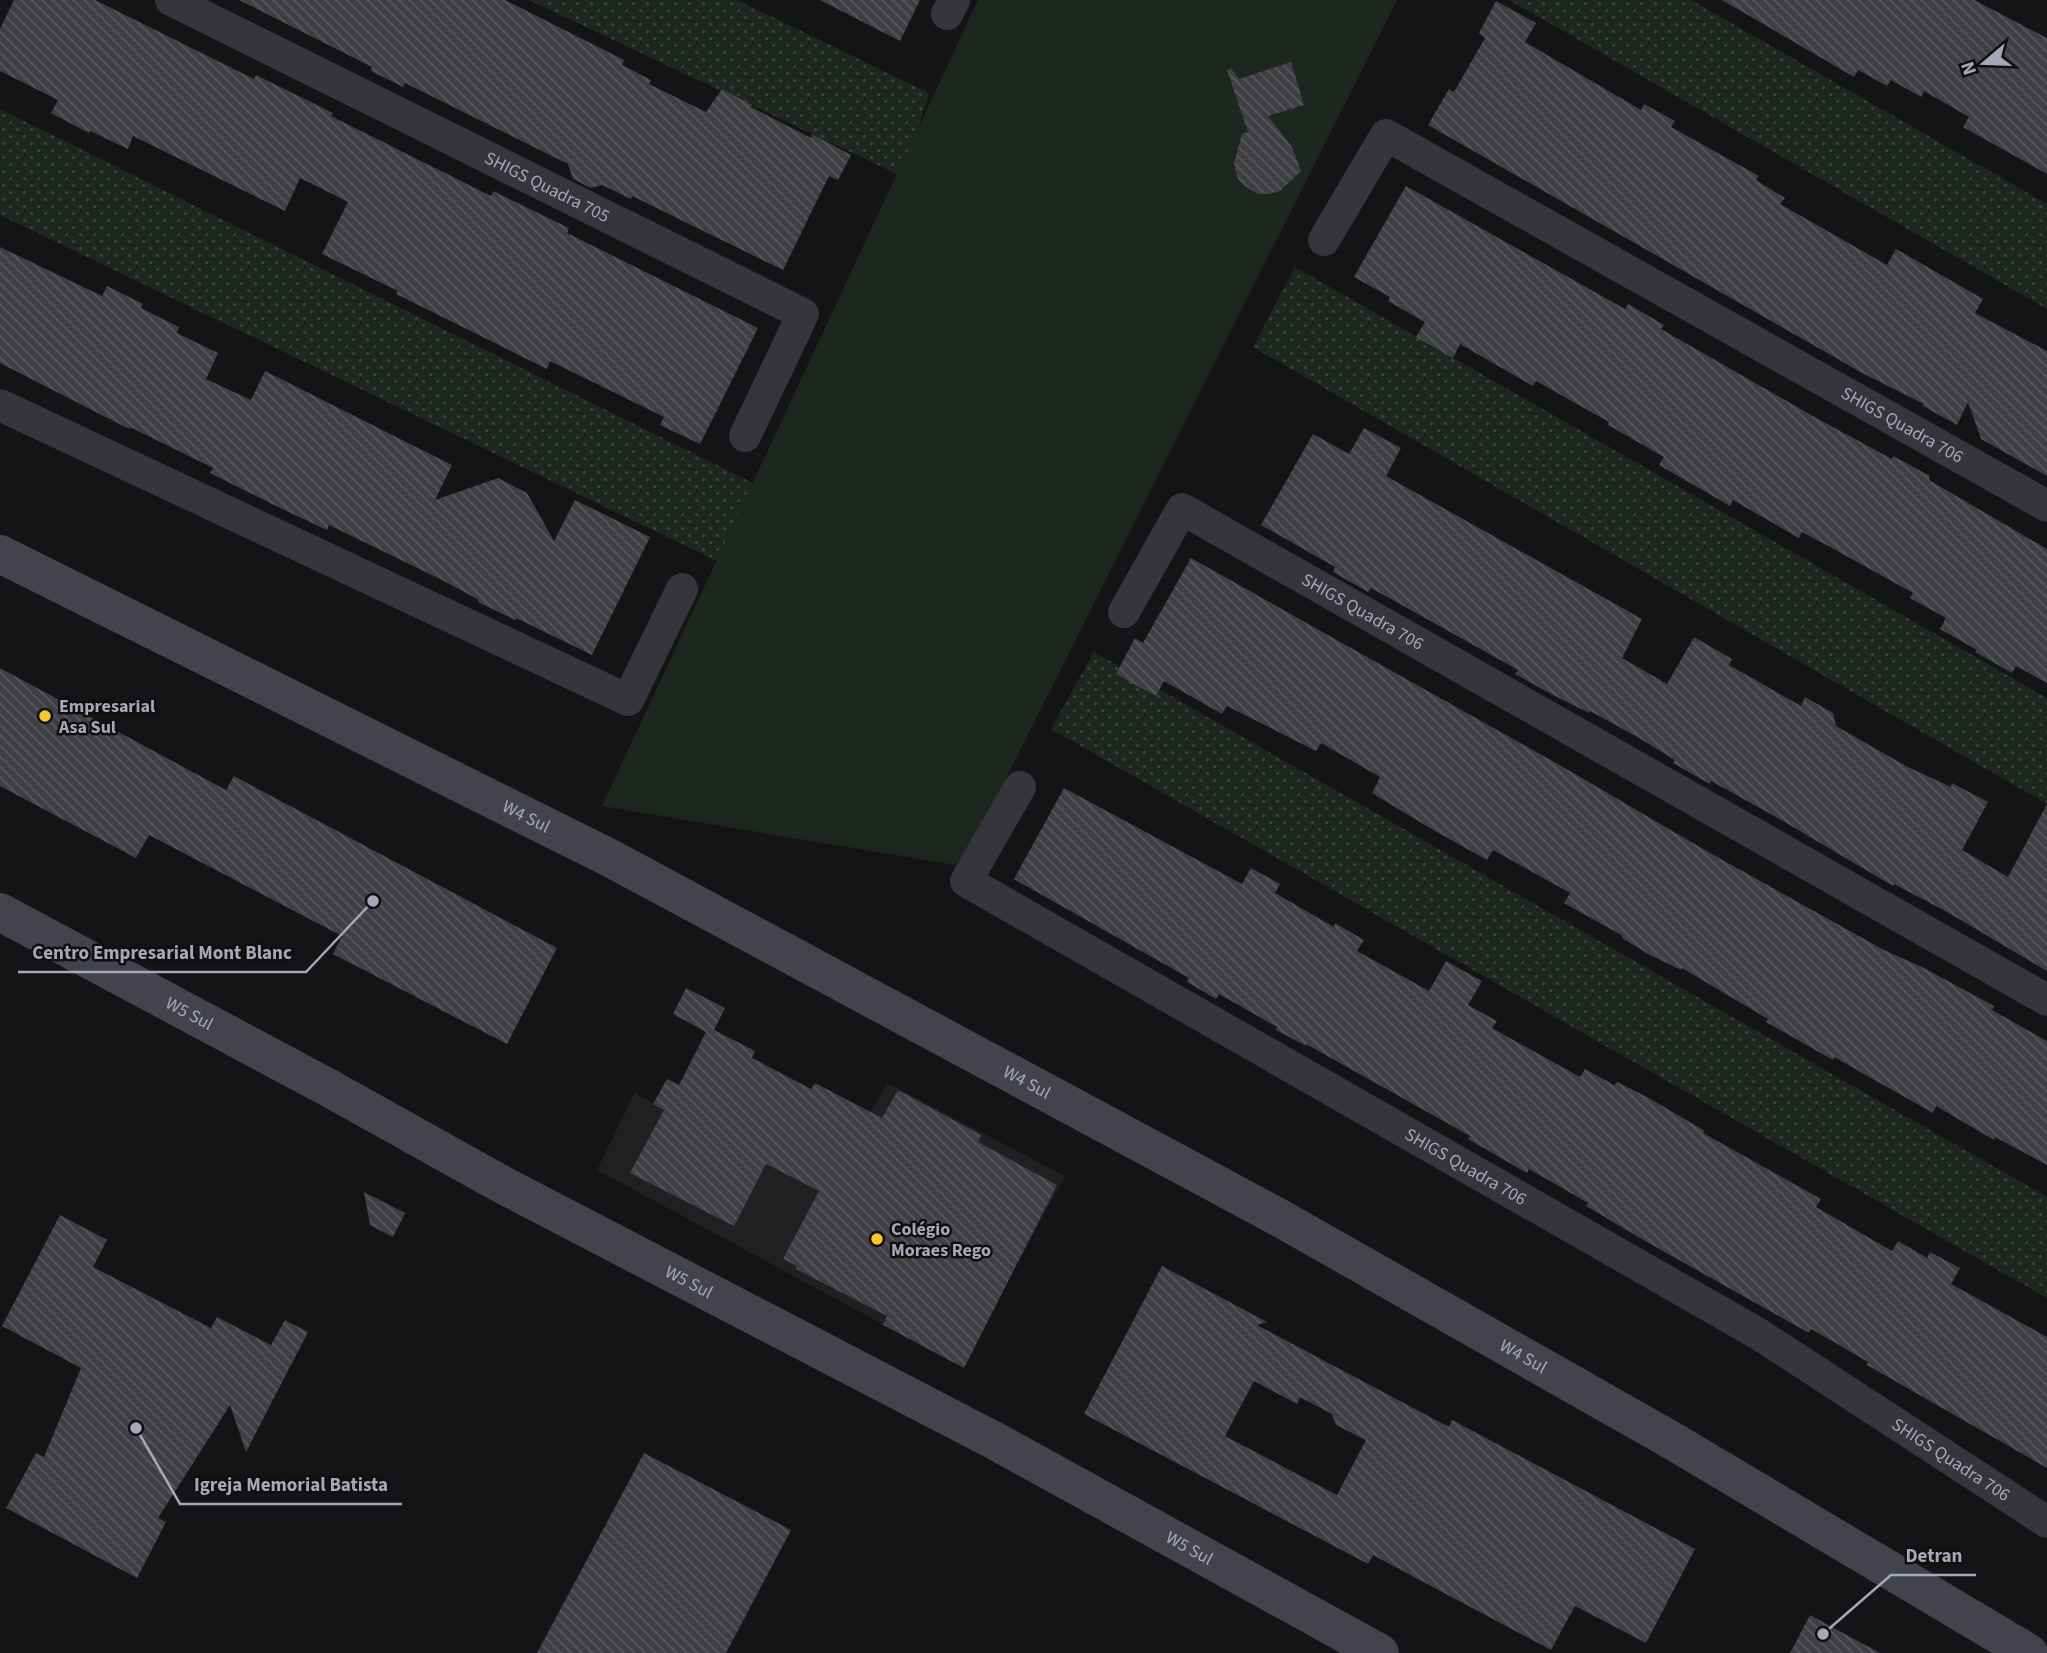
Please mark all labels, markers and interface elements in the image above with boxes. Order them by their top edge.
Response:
north arrow [1949,28,2019,98]
text: N [1955,58,1984,78]
street label: SHIGS Quadra 705 [480,145,614,228]
street label: SHIGS Quadra 706 [1837,380,1968,469]
street label: SHIGS Quadra 706 [1297,567,1428,656]
place label: Empresarial Asa Sul [58,694,155,740]
marker: Empresarial Asa Sul [37,708,53,724]
street label: W4 Sul [498,794,555,839]
callout: Centro Empresarial Mont Blanc [18,932,306,972]
text: Centro Empresarial Mont Blanc [32,940,292,967]
street label: W5 Sul [161,990,218,1036]
street label: W4 Sul [999,1059,1055,1105]
street label: SHIGS Quadra 706 [1400,1122,1531,1211]
place label: Colégio Moraes Rego [891,1217,991,1263]
marker: Colégio Moraes Rego [869,1231,885,1247]
street label: W5 Sul [661,1259,717,1305]
street label: W4 Sul [1495,1333,1552,1380]
street label: SHIGS Quadra 706 [1887,1412,2015,1507]
callout: Igreja Memorial Batista [180,1464,402,1504]
text: Igreja Memorial Batista [194,1472,388,1499]
street label: W5 Sul [1161,1525,1218,1571]
callout: Detran [1891,1535,1976,1575]
text: Detran [1906,1543,1962,1570]

